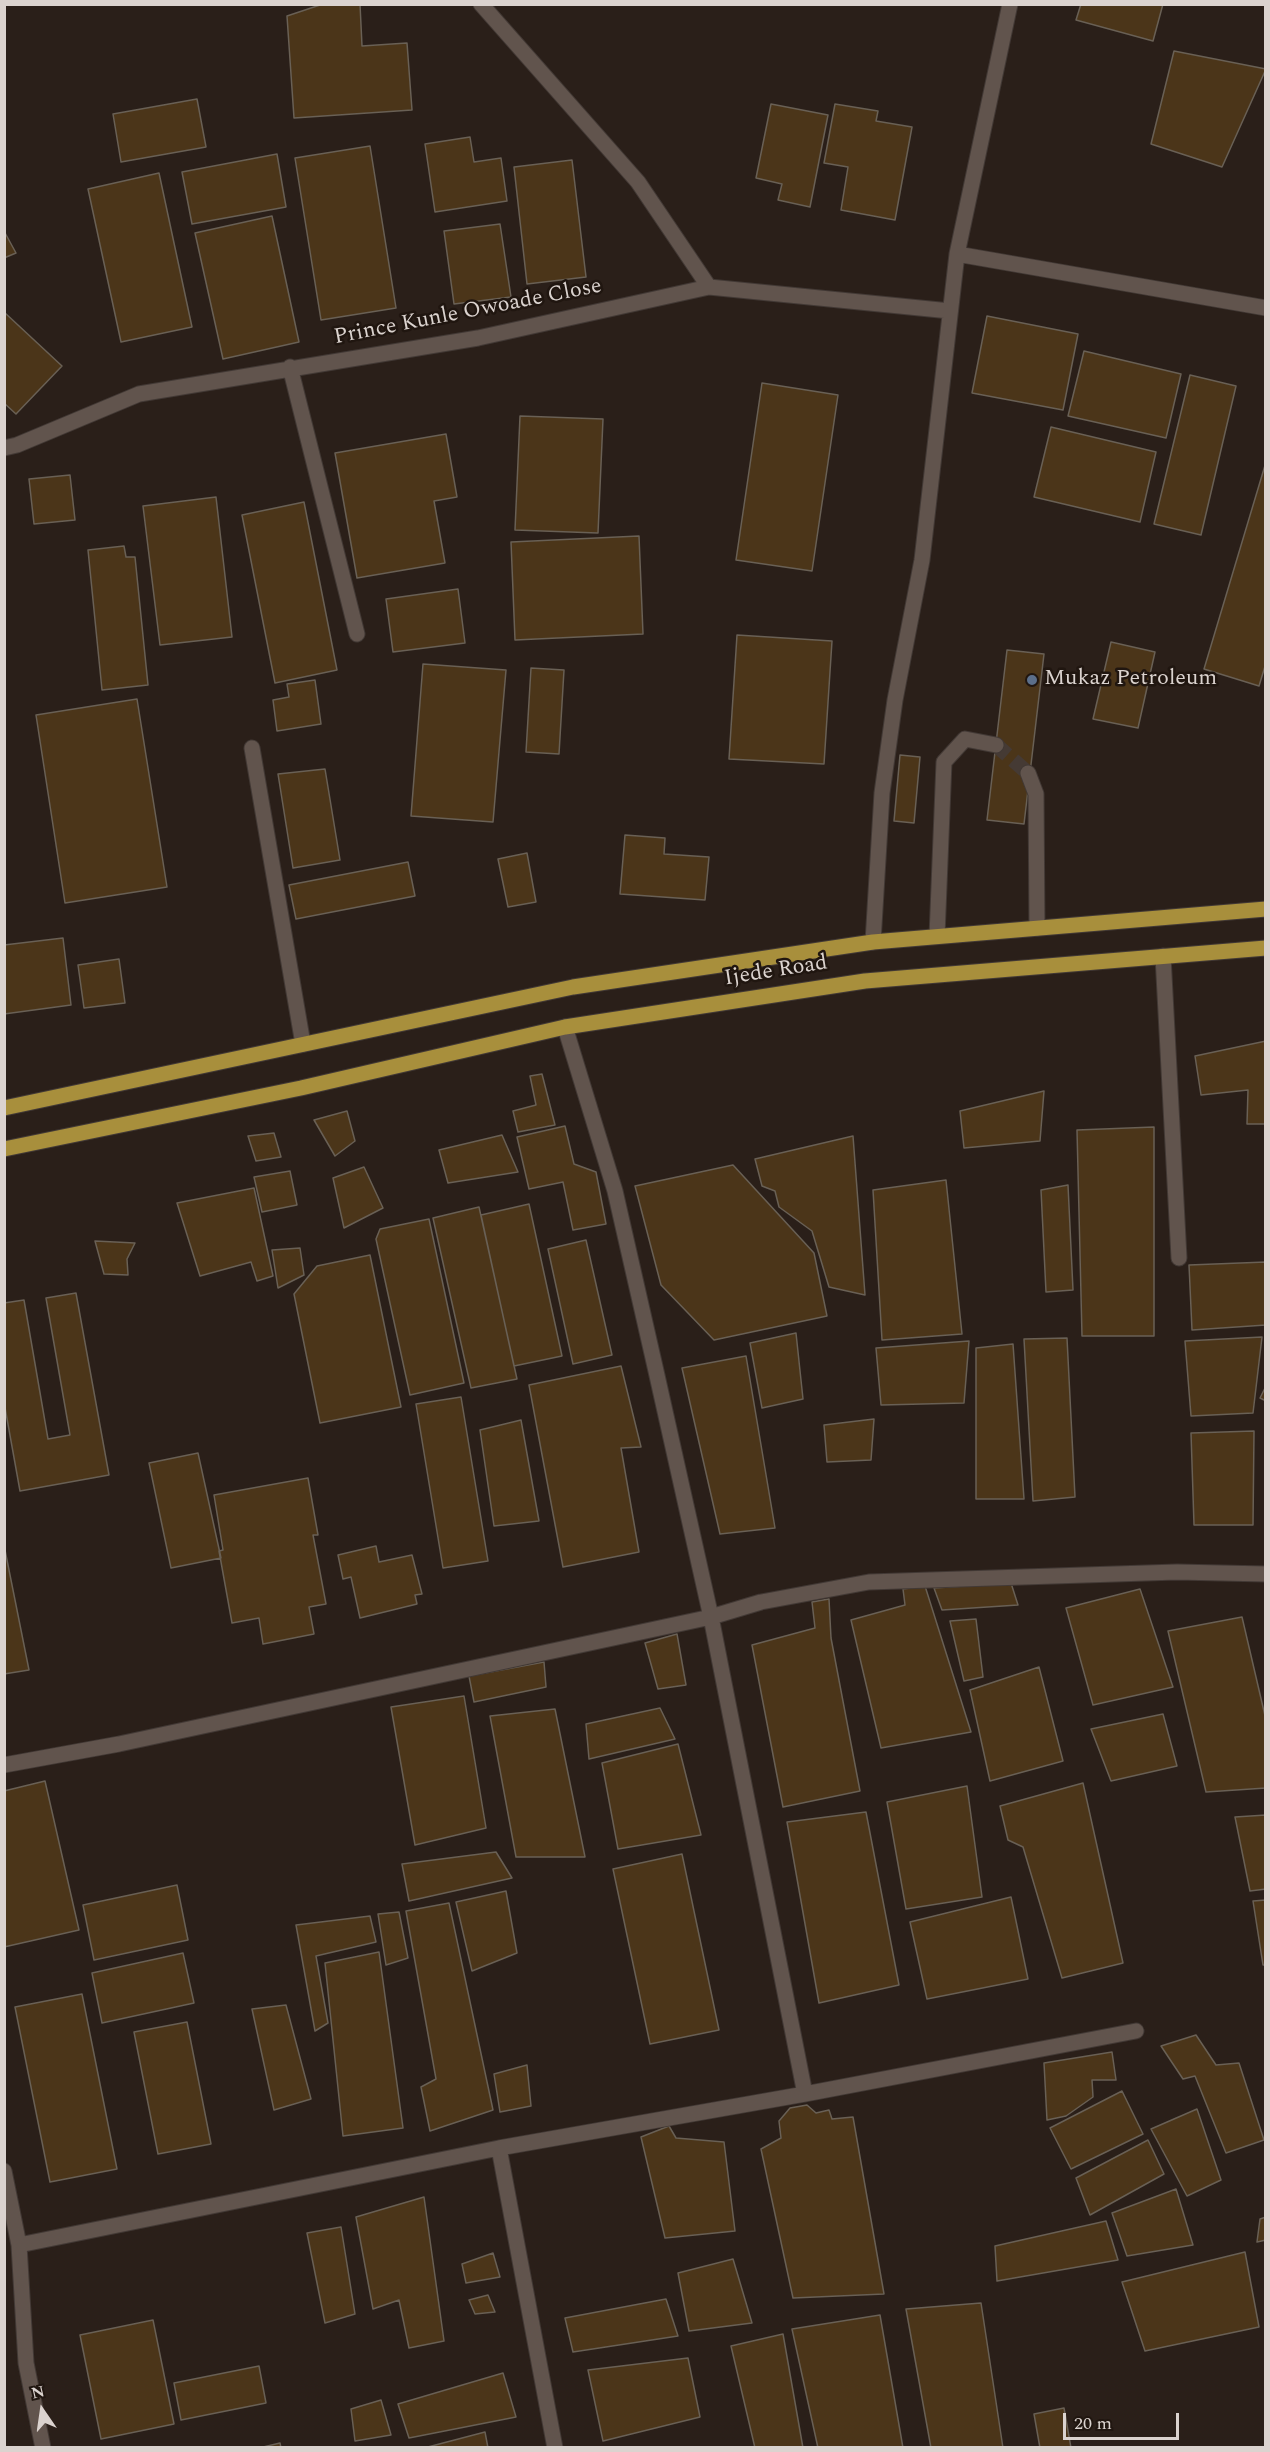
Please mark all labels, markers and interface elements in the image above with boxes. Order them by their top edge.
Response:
street label: Prince Kunle Owoade Close [332,274,604,352]
place label: Mukaz Petroleum [1044,667,1217,693]
marker: Mukaz Petroleum [1025,673,1039,687]
street label: Ijede Road [722,951,830,993]
text: N [29,2379,47,2406]
north arrow [12,2380,72,2440]
scale bar [1066,2401,1182,2439]
text: 20 m [1074,2410,1112,2437]

